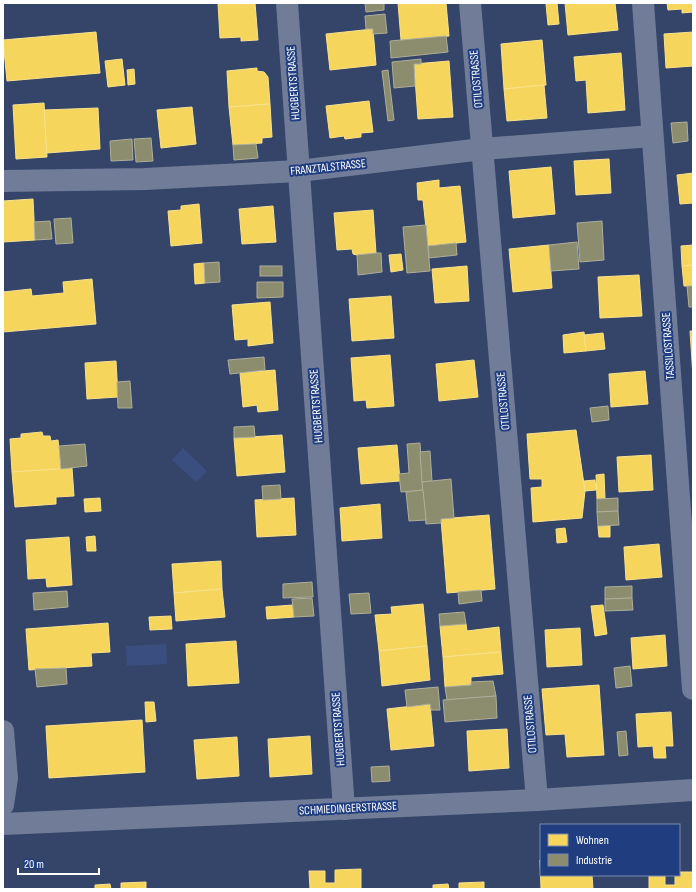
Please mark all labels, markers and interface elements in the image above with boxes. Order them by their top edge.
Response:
street label: HUGBERTSTRASSE [283,45,304,120]
street label: OTILOSTRASSE [466,49,487,109]
street label: FRANZTALSTRASSE [290,156,367,179]
street label: TASSILOSTRASSE [659,312,678,380]
street label: HUGBERTSTRASSE [306,368,327,443]
street label: OTILOSTRASSE [493,371,514,431]
street label: HUGBERTSTRASSE [328,691,349,766]
street label: OTILOSTRASSE [520,694,541,754]
street label: SCHMIEDINGERSTRASSE [299,798,397,819]
legend [540,824,680,876]
text: Wohnen [576,833,609,848]
scale bar [18,850,99,876]
text: Industrie [576,853,612,868]
text: 20 m [24,857,44,872]

